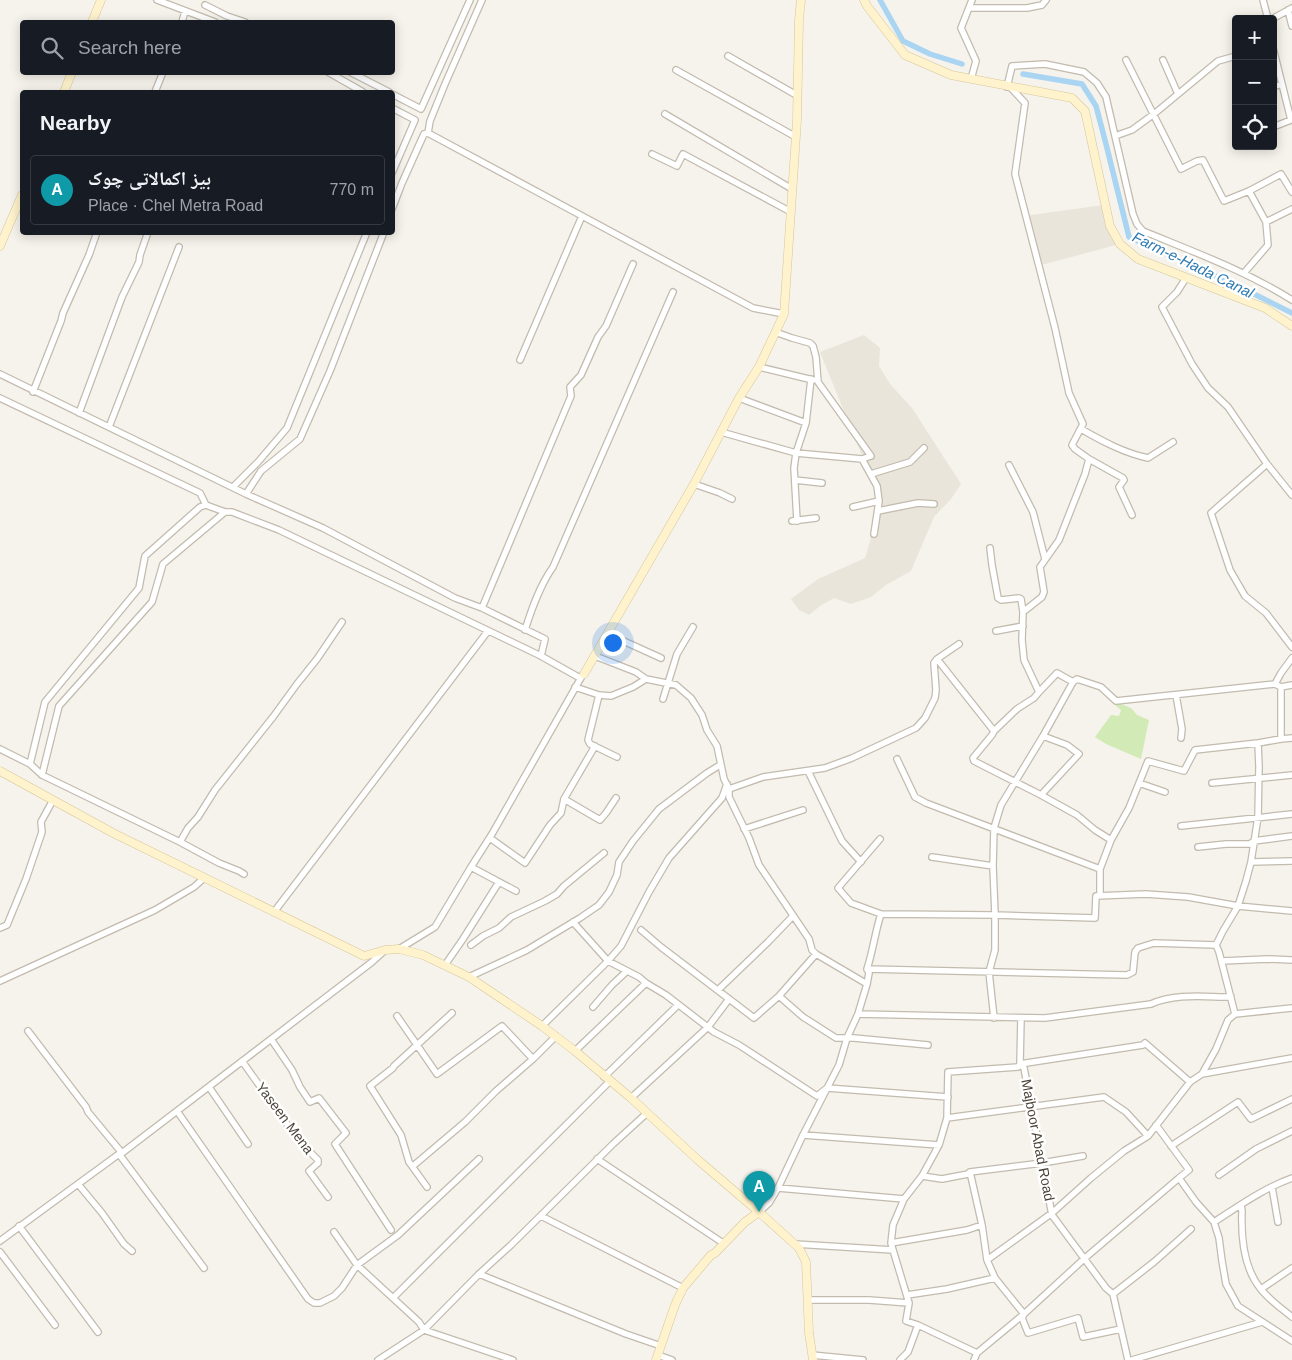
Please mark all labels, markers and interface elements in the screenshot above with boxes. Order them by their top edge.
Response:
map controls [1232,15,1277,150]
button: + [1232,15,1277,60]
search box [20,20,395,75]
icon: search [38,34,66,62]
text: Search here [78,37,182,58]
button: − [1232,60,1277,105]
button: locate [1232,105,1277,150]
text: Nearby [40,111,111,134]
text: بیز اکمالاتی چوک [88,168,211,189]
text: A [51,181,63,198]
text: 770 m [330,181,374,198]
text: Place · Chel Metra Road [88,197,263,214]
water label: Farm-e-Hada Canal [1130,228,1257,302]
your location [600,630,626,656]
street label: Majboor Abad Road [1018,1078,1058,1202]
street label: Yaseen Mena [253,1079,317,1157]
pin: A [743,1171,775,1212]

